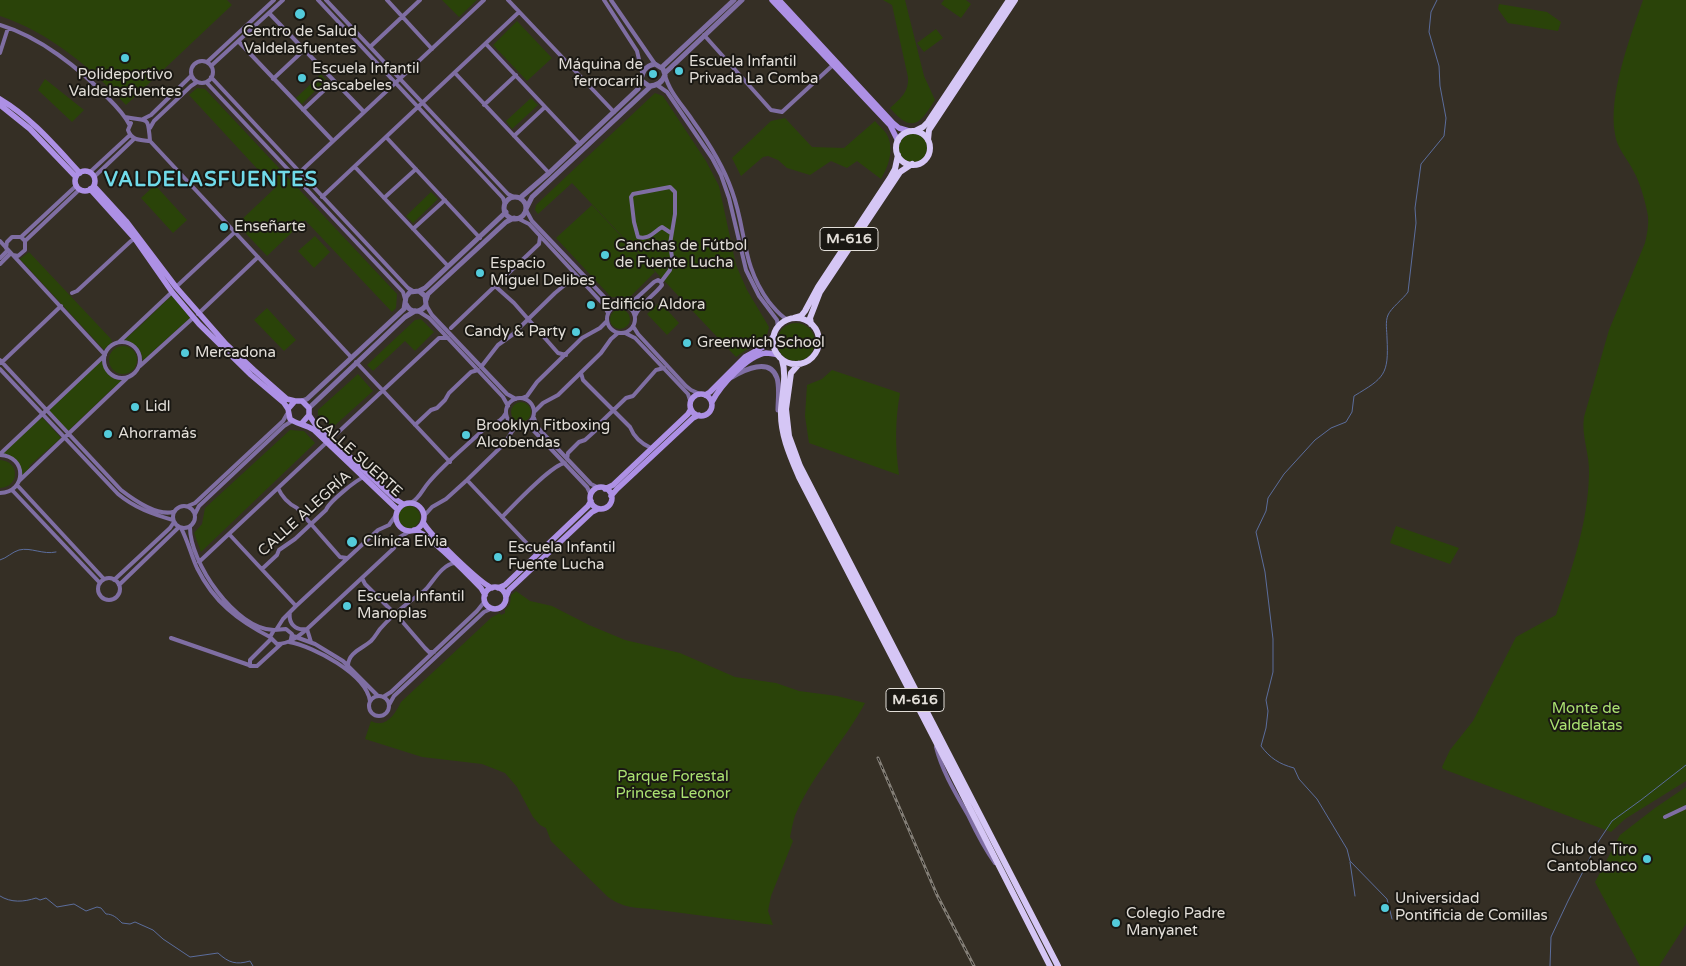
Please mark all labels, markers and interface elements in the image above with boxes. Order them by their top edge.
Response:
marker: Centro de Salud Valdelasfuentes [293,7,307,21]
place label: Centro de Salud Valdelasfuentes [243,23,357,58]
marker: Polideportivo Valdelasfuentes [119,52,131,64]
place label: Escuela Infantil Privada La Comba [689,53,818,88]
place label: Máquina de ferrocarril [558,56,643,91]
place label: Escuela Infantil Cascabeles [312,60,420,95]
marker: Escuela Infantil Privada La Comba [673,65,685,77]
place label: Polideportivo Valdelasfuentes [69,66,181,101]
marker: Máquina de ferrocarril [647,68,659,80]
marker: Escuela Infantil Cascabeles [296,72,308,84]
district label: VALDELASFUENTES [102,169,320,193]
place label: Enseñarte [234,218,306,236]
marker: Enseñarte [218,221,230,233]
road number: M-616 [820,228,878,250]
place label: Canchas de Fútbol de Fuente Lucha [615,237,747,272]
marker: Canchas de Fútbol de Fuente Lucha [599,249,611,261]
place label: Espacio Miguel Delibes [490,255,595,290]
marker: Espacio Miguel Delibes [474,267,486,279]
place label: Edificio Aldora [601,296,705,314]
marker: Edificio Aldora [585,299,597,311]
place label: Candy & Party [464,323,566,341]
marker: Candy & Party [570,326,582,338]
place label: Greenwich School [697,334,825,352]
marker: Greenwich School [681,337,693,349]
place label: Mercadona [195,344,276,362]
marker: Mercadona [179,347,191,359]
place label: Lidl [145,398,171,416]
marker: Lidl [129,401,141,413]
street label: CALLE SUERTE [310,413,406,501]
place label: Brooklyn Fitboxing Alcobendas [476,417,610,452]
place label: Ahorramás [118,425,197,443]
marker: Ahorramás [102,428,114,440]
marker: Brooklyn Fitboxing Alcobendas [460,429,472,441]
street label: CALLE ALEGRÍA [255,467,355,561]
place label: Clínica Elvia [363,533,448,551]
marker: Clínica Elvia [345,535,359,549]
place label: Escuela Infantil Fuente Lucha [508,539,616,574]
marker: Escuela Infantil Fuente Lucha [492,551,504,563]
place label: Escuela Infantil Manoplas [357,588,465,623]
marker: Escuela Infantil Manoplas [341,600,353,612]
road number: M-616 [886,688,944,712]
park label: Monte de Valdelatas [1549,700,1623,735]
park label: Parque Forestal Princesa Leonor [616,768,730,803]
place label: Club de Tiro Cantoblanco [1547,841,1637,876]
marker: Club de Tiro Cantoblanco [1641,853,1653,865]
place label: Universidad Pontificia de Comillas [1395,890,1548,925]
marker: Universidad Pontificia de Comillas [1379,902,1391,914]
place label: Colegio Padre Manyanet [1126,905,1225,940]
marker: Colegio Padre Manyanet [1110,917,1122,929]

